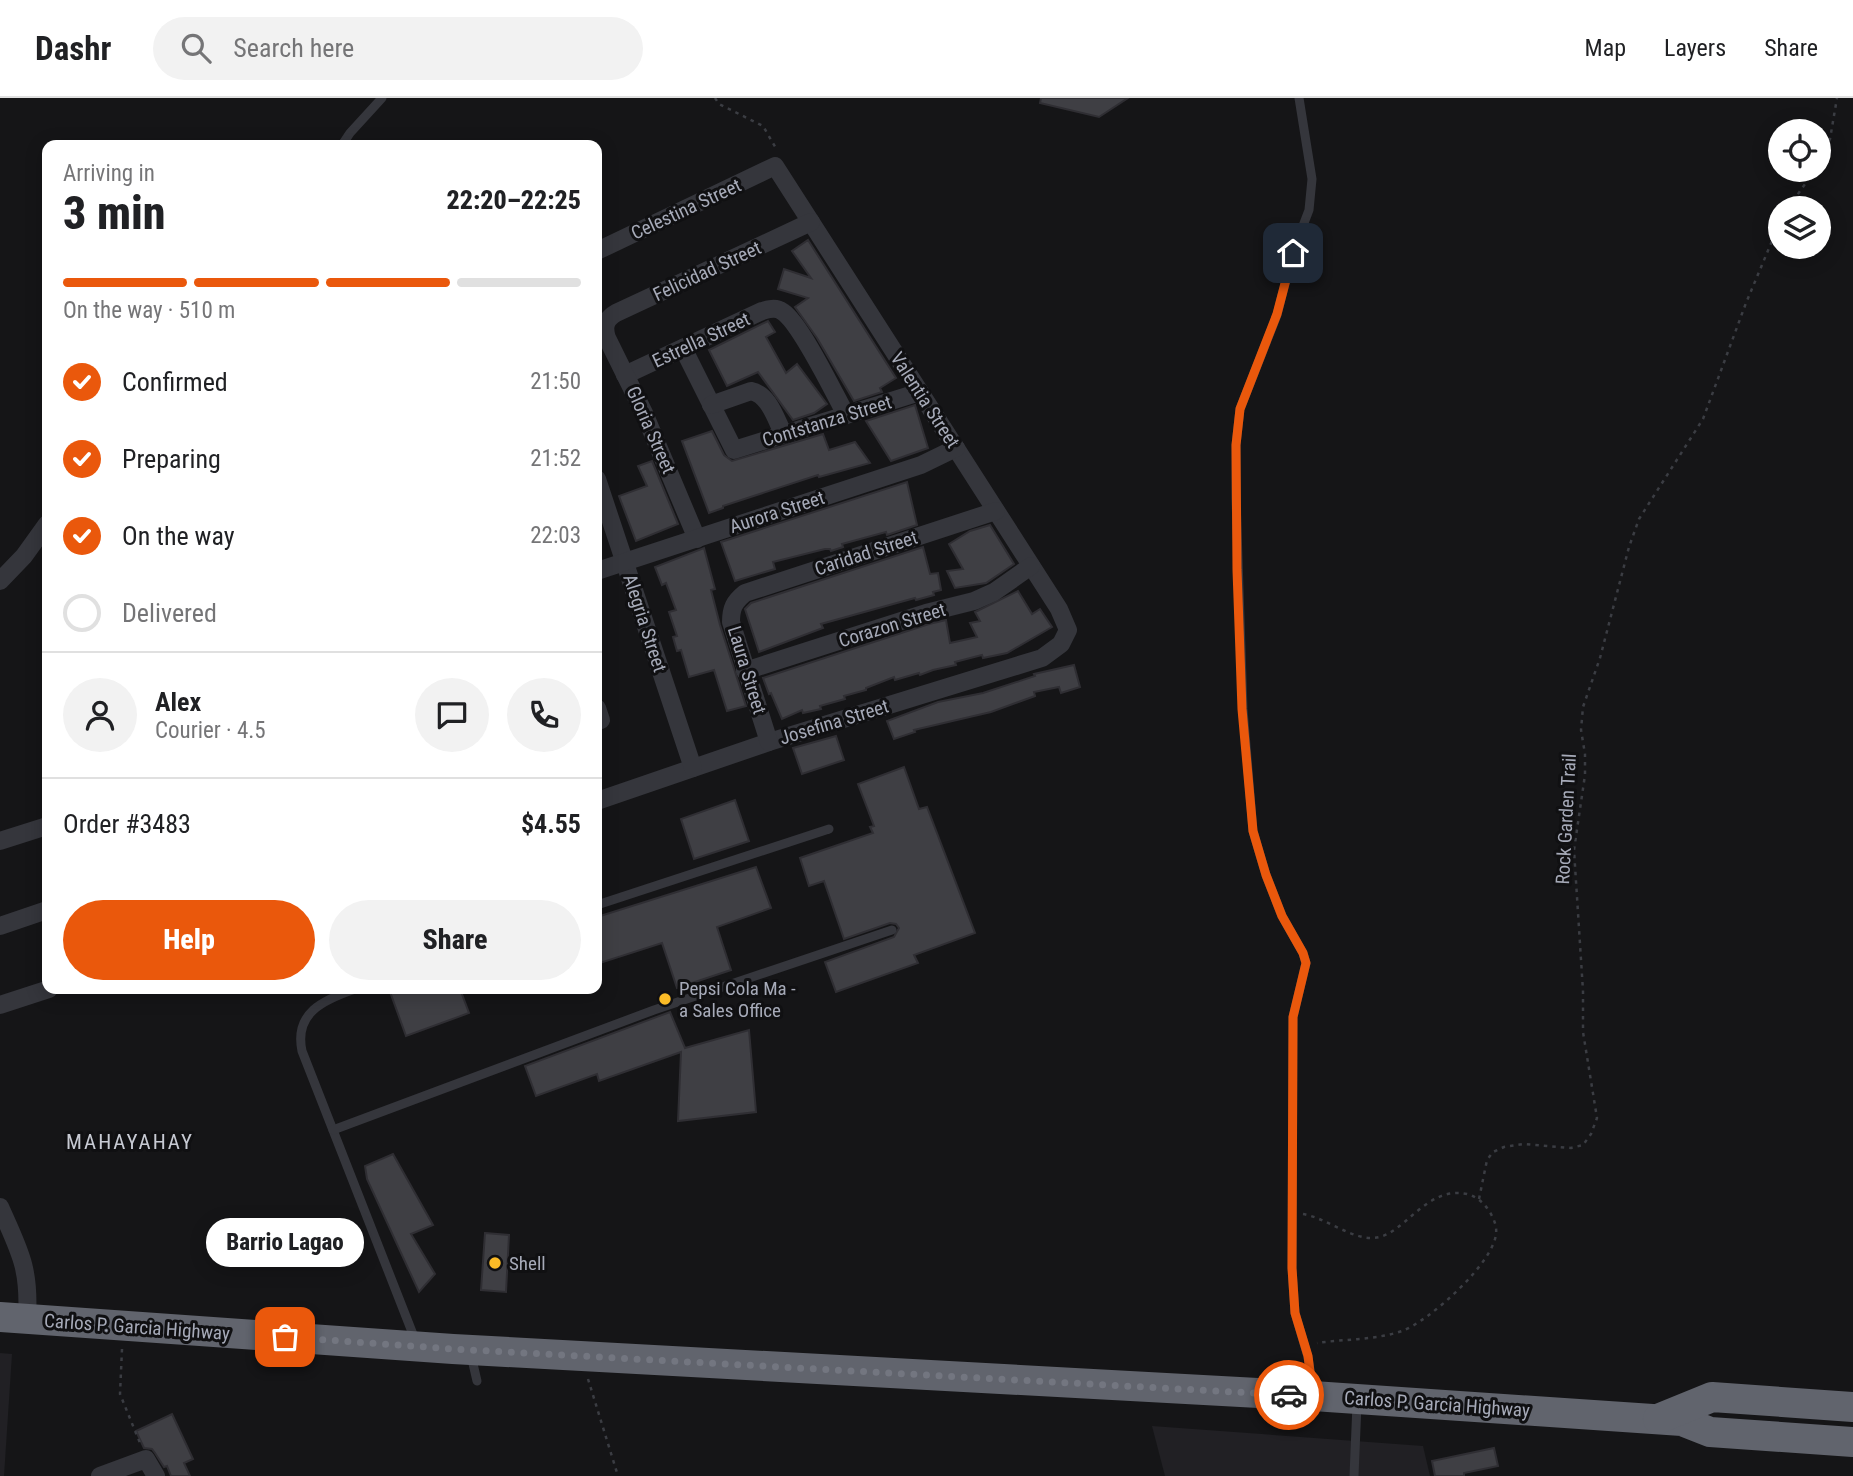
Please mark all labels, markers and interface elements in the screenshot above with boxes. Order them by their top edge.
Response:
search box [153,17,643,80]
text: Dashr [35,29,111,68]
icon: search [177,29,215,67]
text: Search here [233,33,354,63]
text: Map [1585,34,1626,62]
text: Layers [1664,34,1726,62]
text: Share [1764,34,1818,62]
map controls [1768,119,1831,259]
button: locate [1768,119,1831,182]
text: Arriving in [63,160,155,187]
street label: Celestina Street [627,173,745,245]
text: 22:20–22:25 [447,185,581,215]
text: 3 min [63,186,166,240]
button: layers [1768,196,1831,259]
pin [1263,223,1323,283]
icon: home [1274,234,1312,272]
street label: Felicidad Street [649,236,765,306]
text: On the way · 510 m [63,297,235,324]
street label: Estrella Street [649,307,753,373]
street label: Valentia Street [885,348,965,452]
icon: check [63,363,101,401]
text: Confirmed [122,367,228,397]
text: 21:50 [530,368,581,395]
street label: Gloria Street [622,383,680,477]
street label: Contstanza Street [760,390,894,452]
icon: check [63,440,101,478]
text: Preparing [122,444,221,474]
text: 21:52 [530,445,581,472]
street label: Aurora Street [727,486,827,538]
icon: check [63,517,101,555]
text: On the way [122,521,235,551]
text: 22:03 [530,522,581,549]
street label: Caridad Street [812,526,920,580]
street label: Alegria Street [618,571,672,675]
text: Delivered [122,598,217,628]
street label: Corazon Street [836,598,948,652]
street label: Laura Street [723,623,771,717]
button: person [63,678,137,752]
button: chat [415,678,489,752]
button: phone [507,678,581,752]
text: Alex [155,687,201,717]
street label: Josefina Street [777,695,891,749]
text: Courier · 4.5 [155,717,266,744]
street label: Rock Garden Trail [1551,753,1581,885]
text: Order #3483 [63,809,191,839]
text: $4.55 [521,809,581,839]
button: Help [63,900,315,980]
button: Share [329,900,581,980]
place label: Pepsi Cola Ma - a Sales Office [679,977,796,1022]
marker: Pepsi Cola Ma - a Sales Office [657,991,673,1007]
district label: MAHAYAHAY [66,1130,194,1154]
callout: Barrio Lagao [206,1218,364,1267]
text: Barrio Lagao [226,1229,344,1256]
place label: Shell [509,1252,546,1275]
marker: Shell [487,1255,503,1271]
pin [255,1307,315,1367]
street label: Carlos P. Garcia Highway [43,1309,231,1345]
icon: bag [266,1318,304,1356]
courier [1254,1360,1324,1430]
icon: car [1270,1376,1308,1414]
street label: Carlos P. Garcia Highway [1343,1386,1531,1422]

